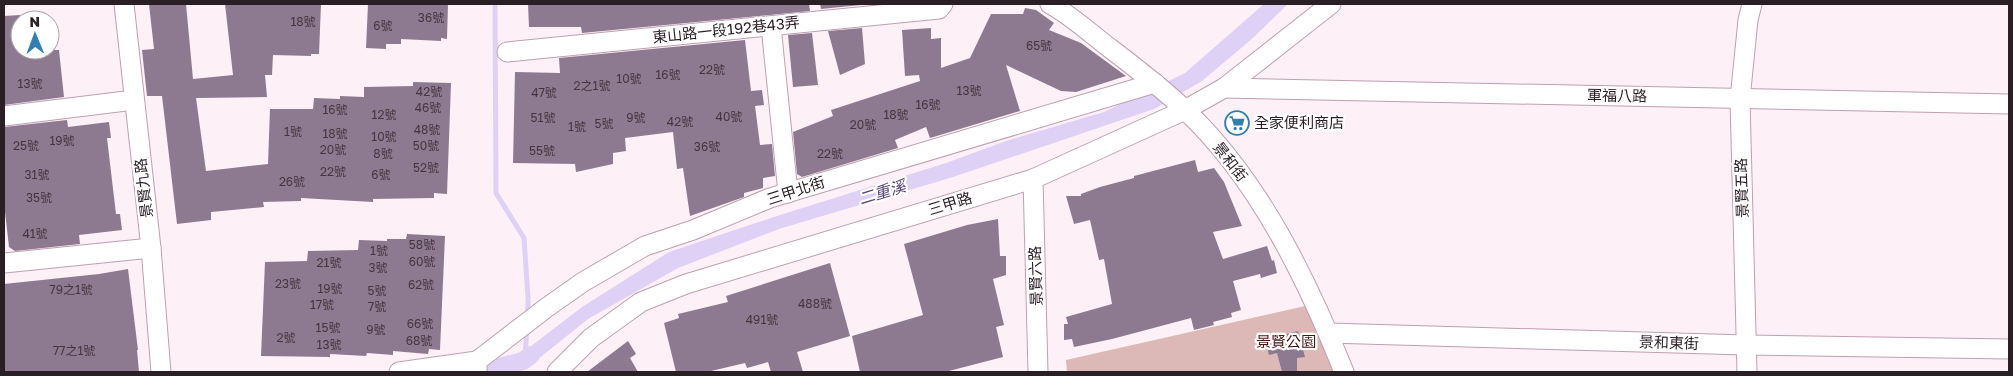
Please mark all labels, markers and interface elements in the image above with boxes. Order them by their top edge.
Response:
north arrow [10,10,60,60]
house number: 36號 [418,10,444,25]
street label: 東山路一段192巷43弄 [651,12,800,46]
text: N [29,13,40,30]
house number: 18號 [290,14,316,29]
house number: 6號 [373,18,393,33]
house number: 65號 [1026,38,1052,53]
house number: 22號 [699,62,725,77]
house number: 16號 [655,67,681,82]
house number: 10號 [616,71,642,86]
house number: 13號 [18,76,42,91]
house number: 2之1號 [574,78,610,93]
house number: 13號 [957,83,981,98]
house number: 42號 [416,84,442,99]
house number: 47號 [531,85,557,100]
street label: 軍福八路 [1587,85,1647,105]
house number: 16號 [915,97,941,112]
house number: 46號 [415,100,441,115]
house number: 16號 [322,102,348,117]
house number: 12號 [372,107,396,122]
house number: 18號 [883,107,909,122]
house number: 40號 [716,109,742,124]
house number: 51號 [531,110,555,125]
house number: 9號 [626,110,646,125]
supermarket icon: 全家便利商店 [1224,110,1250,136]
place label: 全家便利商店 [1254,113,1344,131]
house number: 42號 [667,114,693,129]
house number: 5號 [595,116,613,131]
house number: 20號 [850,117,876,132]
house number: 1號 [568,119,586,134]
house number: 48號 [414,122,440,137]
house number: 1號 [284,124,302,139]
house number: 18號 [322,126,348,141]
house number: 10號 [371,129,397,144]
house number: 19號 [49,133,75,148]
house number: 25號 [13,138,39,153]
house number: 50號 [413,138,439,153]
street label: 景和街 [1210,138,1252,185]
house number: 36號 [694,139,720,154]
house number: 20號 [320,142,346,157]
house number: 55號 [529,143,555,158]
house number: 8號 [373,146,393,161]
house number: 22號 [817,146,843,161]
street label: 景賢九路 [130,157,156,219]
street label: 景賢五路 [1731,158,1751,218]
house number: 52號 [413,160,439,175]
house number: 22號 [320,164,346,179]
house number: 31號 [25,167,49,182]
house number: 6號 [371,167,391,182]
street label: 三甲北街 [764,172,827,208]
house number: 26號 [279,174,305,189]
water label: 二重溪 [856,175,910,209]
street label: 三甲路 [926,188,974,218]
house number: 35號 [26,190,52,205]
house number: 41號 [22,226,48,241]
house number: 58號 [409,237,435,252]
house number: 1號 [370,243,388,258]
street label: 景賢六路 [1025,246,1045,306]
house number: 60號 [409,254,435,269]
house number: 21號 [317,255,341,270]
house number: 3號 [368,260,388,275]
house number: 23號 [275,276,301,291]
house number: 62號 [408,277,434,292]
house number: 19號 [317,281,343,296]
house number: 79之1號 [49,282,93,297]
house number: 5號 [368,283,386,298]
house number: 488號 [798,296,832,311]
house number: 17號 [310,297,334,312]
house number: 7號 [368,299,386,314]
house number: 491號 [746,312,778,327]
house number: 66號 [407,316,433,331]
house number: 15號 [316,320,340,335]
house number: 9號 [366,322,386,337]
house number: 2號 [277,330,295,345]
park label: 景賢公園 [1256,332,1316,350]
street label: 景和東街 [1639,332,1699,352]
house number: 68號 [406,333,432,348]
house number: 13號 [317,337,341,352]
house number: 77之1號 [53,343,95,358]

